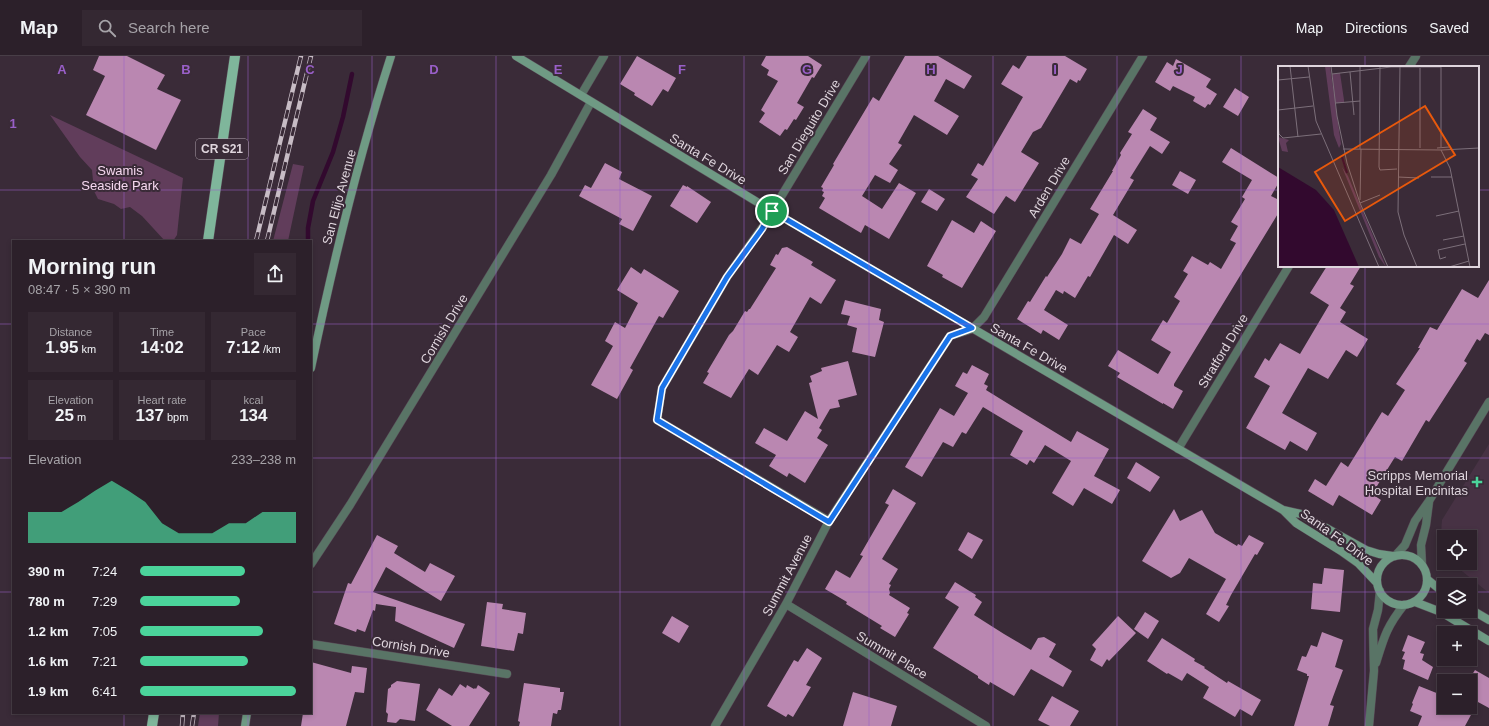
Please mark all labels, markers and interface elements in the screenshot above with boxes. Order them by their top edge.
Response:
search box [82,10,362,46]
text: Map [20,17,58,38]
icon: search [96,17,118,39]
text: Search here [128,19,210,36]
text: Map [1296,20,1323,36]
text: Directions [1345,20,1407,36]
text: Saved [1429,20,1469,36]
text: A [57,62,67,77]
text: B [181,62,191,77]
text: C [305,62,315,77]
text: D [429,62,439,77]
text: E [554,62,563,77]
text: F [678,62,686,77]
text: G [802,62,812,77]
text: H [926,62,936,77]
text: I [1053,62,1057,77]
text: J [1175,62,1183,77]
inset map [1278,66,1479,267]
street label: San Dieguito Drive [775,77,843,177]
text: 1 [9,116,17,131]
street label: Santa Fe Drive [667,130,749,188]
road number: CR S21 [196,139,248,159]
street label: San Elijo Avenue [319,148,359,246]
street label: Arden Drive [1025,154,1073,220]
park label: Swamis Seaside Park [81,163,159,193]
pin [755,194,789,228]
icon: arrive [761,200,783,222]
button: share [254,253,296,295]
text: Morning run [28,254,156,279]
text: 08:47 · 5 × 390 m [28,282,130,297]
street label: Cornish Drive [417,291,471,367]
street label: Stratford Drive [1195,311,1251,391]
street label: Santa Fe Drive [988,320,1070,376]
text: Distance [49,326,92,338]
text: Time [150,326,174,338]
text: Pace [241,326,266,338]
text: 1.95 [45,338,78,357]
text: 14:02 [140,338,184,357]
text: 7:12 [226,338,260,357]
text: km [78,343,96,355]
text: /km [260,343,281,355]
text: Elevation [48,394,93,406]
text: Heart rate [138,394,186,406]
text: kcal [244,394,263,406]
text: 25 [55,406,74,425]
text: 137 [136,406,164,425]
text: 134 [239,406,268,425]
text: m [74,411,86,423]
text: bpm [164,411,188,423]
text: Elevation [28,452,81,467]
text: 233–238 m [231,452,296,467]
place label: Scripps Memorial Hospital Encinitas [1365,468,1468,498]
marker: Scripps Memorial Hospital Encinitas [1471,476,1483,488]
street label: Santa Fe Drive [1298,505,1376,569]
map controls [1437,530,1477,714]
button: locate [1437,530,1477,570]
street label: Summit Avenue [759,531,815,619]
text: 390 m [28,564,65,579]
text: 7:24 [92,564,117,579]
button: layers [1437,578,1477,618]
text: 780 m [28,594,65,609]
text: 7:29 [92,594,117,609]
text: 1.2 km [28,624,68,639]
text: 7:05 [92,624,117,639]
button: + [1437,626,1477,666]
street label: Summit Place [854,628,930,682]
street label: Cornish Drive [371,633,451,661]
text: 1.6 km [28,654,68,669]
text: 7:21 [92,654,117,669]
button: − [1437,674,1477,714]
text: 1.9 km [28,684,68,699]
text: 6:41 [92,684,117,699]

